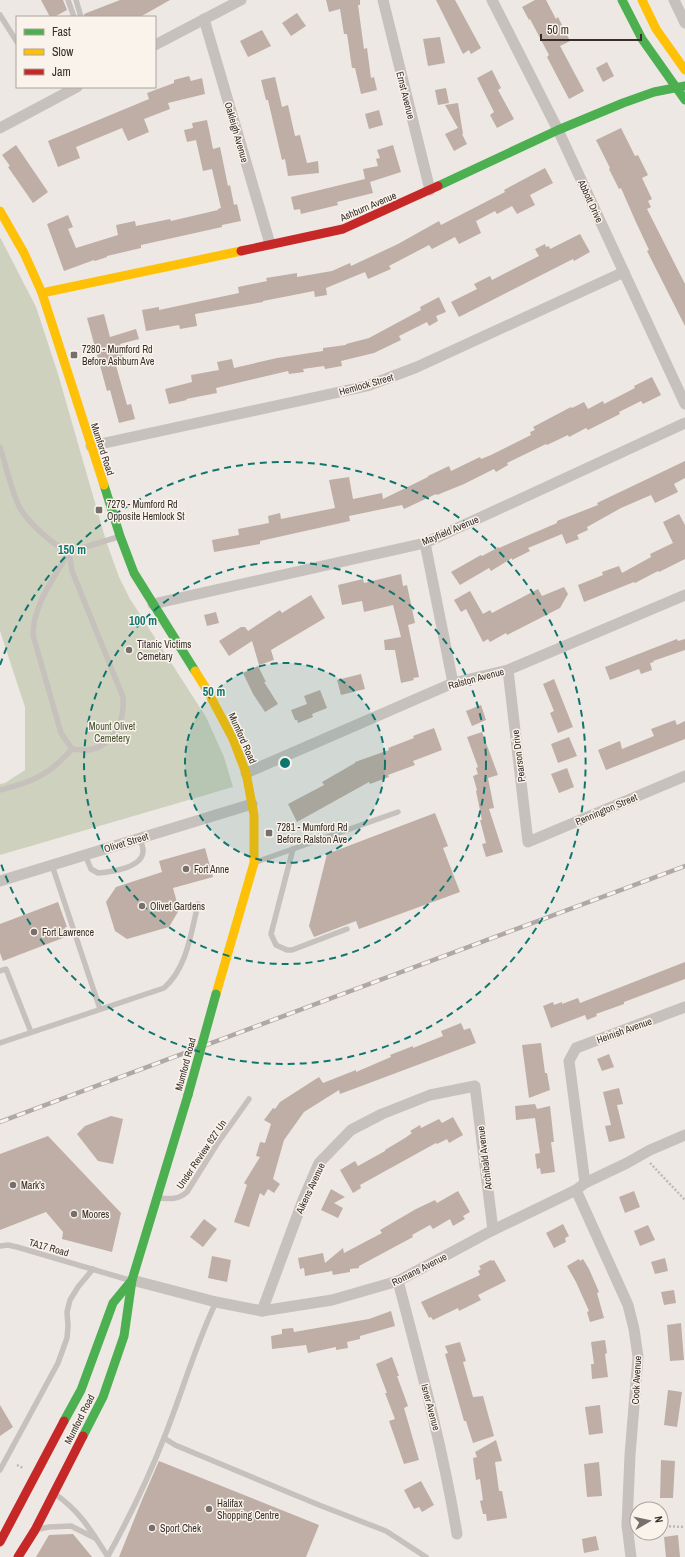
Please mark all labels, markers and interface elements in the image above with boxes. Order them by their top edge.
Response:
legend [16,16,156,88]
scale bar [541,16,641,42]
text: 50 m [547,22,569,38]
text: Fast [52,24,71,40]
text: Slow [52,44,74,60]
text: Jam [52,64,71,80]
street label: Ernst Avenue [393,70,418,121]
street label: Oakleigh Avenue [222,100,251,164]
street label: Abbott Drive [575,177,606,225]
street label: Ashburn Avenue [337,189,399,225]
place label: 7280 - Mumford Rd Before Ashburn Ave [82,343,155,368]
marker: 7280 - Mumford Rd Before Ashburn Ave [69,350,79,360]
street label: Hemlock Street [337,370,396,398]
street label: Mumford Road [88,421,117,477]
place label: 7279 - Mumford Rd Opposite Hemlock St [107,498,185,523]
marker: 7279 - Mumford Rd Opposite Hemlock St [94,505,104,515]
street label: Mayfield Avenue [420,512,481,548]
text: 150 m [58,542,86,558]
text: 100 m [129,613,157,629]
place label: Titanic Victims Cemetary [137,638,191,663]
marker: Titanic Victims Cemetary [124,645,134,655]
street label: Ralston Avenue [447,665,506,692]
text: 50 m [203,684,225,700]
street label: Mumford Road [226,711,260,766]
park label: Mount Olivet Cemetery [89,720,136,745]
street label: Pearson Drive [509,729,528,783]
centre of rings [278,756,292,770]
street label: Pennington Street [573,790,640,828]
place label: 7281 - Mumford Rd Before Ralston Ave [277,821,348,846]
marker: 7281 - Mumford Rd Before Ralston Ave [264,828,274,838]
street label: Olivet Street [102,829,151,855]
place label: Fort Anne [194,863,230,876]
marker: Fort Anne [181,864,191,874]
place label: Olivet Gardens [150,900,205,913]
marker: Olivet Gardens [137,901,147,911]
place label: Fort Lawrence [42,926,94,939]
marker: Fort Lawrence [29,927,39,937]
street label: Heinish Avenue [595,1014,654,1046]
street label: Mumford Road [172,1036,199,1092]
street label: Under Review 627 Un [173,1117,229,1191]
street label: Archibald Avenue [474,1125,495,1192]
street label: Aikens Avenue [293,1160,328,1217]
place label: Mark's [21,1179,45,1192]
marker: Mark's [8,1180,18,1190]
place label: Moores [82,1208,109,1221]
marker: Moores [69,1209,79,1219]
street label: TA17 Road [27,1236,70,1259]
street label: Romans Avenue [390,1250,449,1289]
street label: Cook Avenue [629,1355,644,1405]
street label: Isner Avenue [418,1382,443,1432]
street label: Mumford Road [61,1392,98,1446]
place label: Halifax Shopping Centre [217,1497,279,1522]
north arrow [629,1501,669,1541]
marker: Halifax Shopping Centre [204,1504,214,1514]
text: N [651,1515,666,1524]
place label: Sport Chek [160,1522,202,1535]
marker: Sport Chek [147,1523,157,1533]

